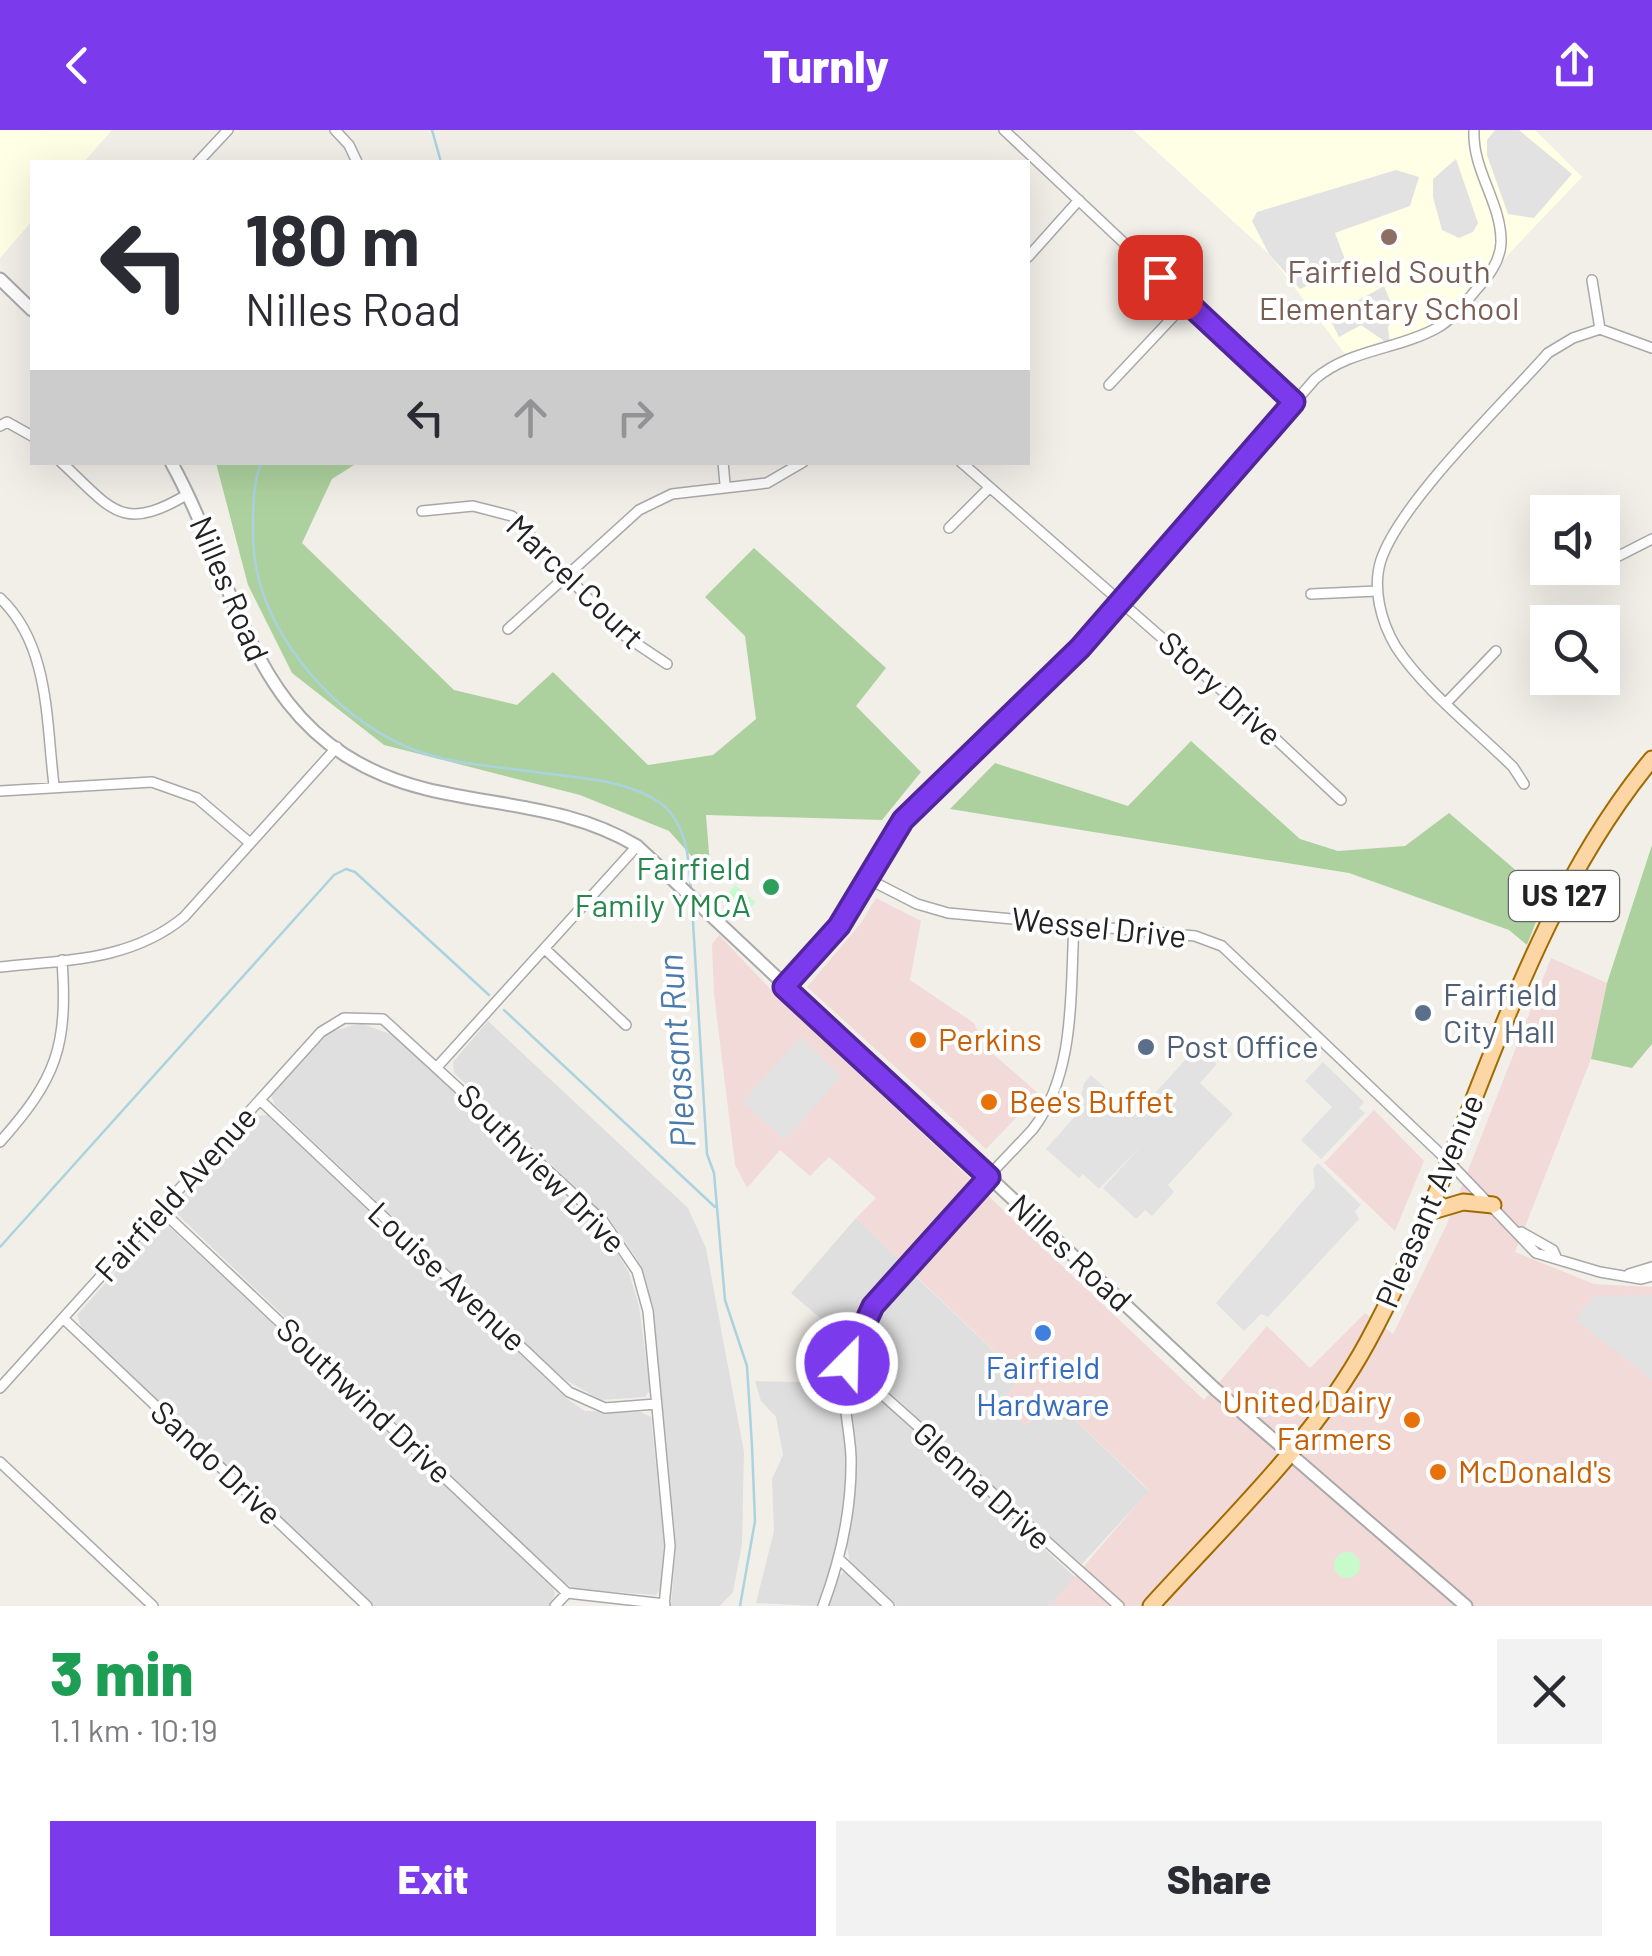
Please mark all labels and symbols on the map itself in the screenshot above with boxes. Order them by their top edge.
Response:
marker: Fairfield South Elementary School [1378,226,1400,248]
pin [1118,235,1203,320]
place label: Fairfield South Elementary School [1259,251,1519,326]
street label: Marcel Court [500,506,653,655]
street label: Nilles Road [183,510,278,666]
street label: Story Drive [1152,622,1291,753]
place label: Fairfield Family YMCA [575,848,751,923]
road number: US 127 [1509,871,1619,921]
marker: Fairfield Family YMCA [760,876,782,898]
street label: Wessel Drive [1010,898,1189,954]
water label: Pleasant Run [647,953,703,1149]
place label: Fairfield City Hall [1443,974,1558,1049]
marker: Fairfield City Hall [1412,1002,1434,1024]
place label: Perkins [938,1019,1042,1057]
place label: Post Office [1166,1026,1319,1064]
marker: Perkins [907,1029,929,1051]
marker: Post Office [1135,1036,1157,1058]
street label: Southview Drive [450,1075,635,1260]
place label: Bee's Buffet [1009,1081,1174,1119]
street label: Pleasant Avenue [1366,1088,1490,1313]
marker: Bee's Buffet [978,1091,1000,1113]
street label: Fairfield Avenue [86,1097,263,1288]
street label: Nilles Road [1002,1185,1141,1318]
street label: Louise Avenue [362,1193,535,1358]
street label: Southwind Drive [270,1309,461,1490]
position arrow [795,1311,899,1415]
marker: Fairfield Hardware [1032,1322,1054,1344]
place label: Fairfield Hardware [976,1347,1110,1422]
place label: United Dairy Farmers [1222,1381,1392,1456]
street label: Sando Drive [144,1392,291,1532]
marker: United Dairy Farmers [1401,1409,1423,1431]
street label: Glenna Drive [906,1413,1060,1556]
place label: McDonald's [1458,1451,1612,1489]
marker: McDonald's [1427,1461,1449,1483]

